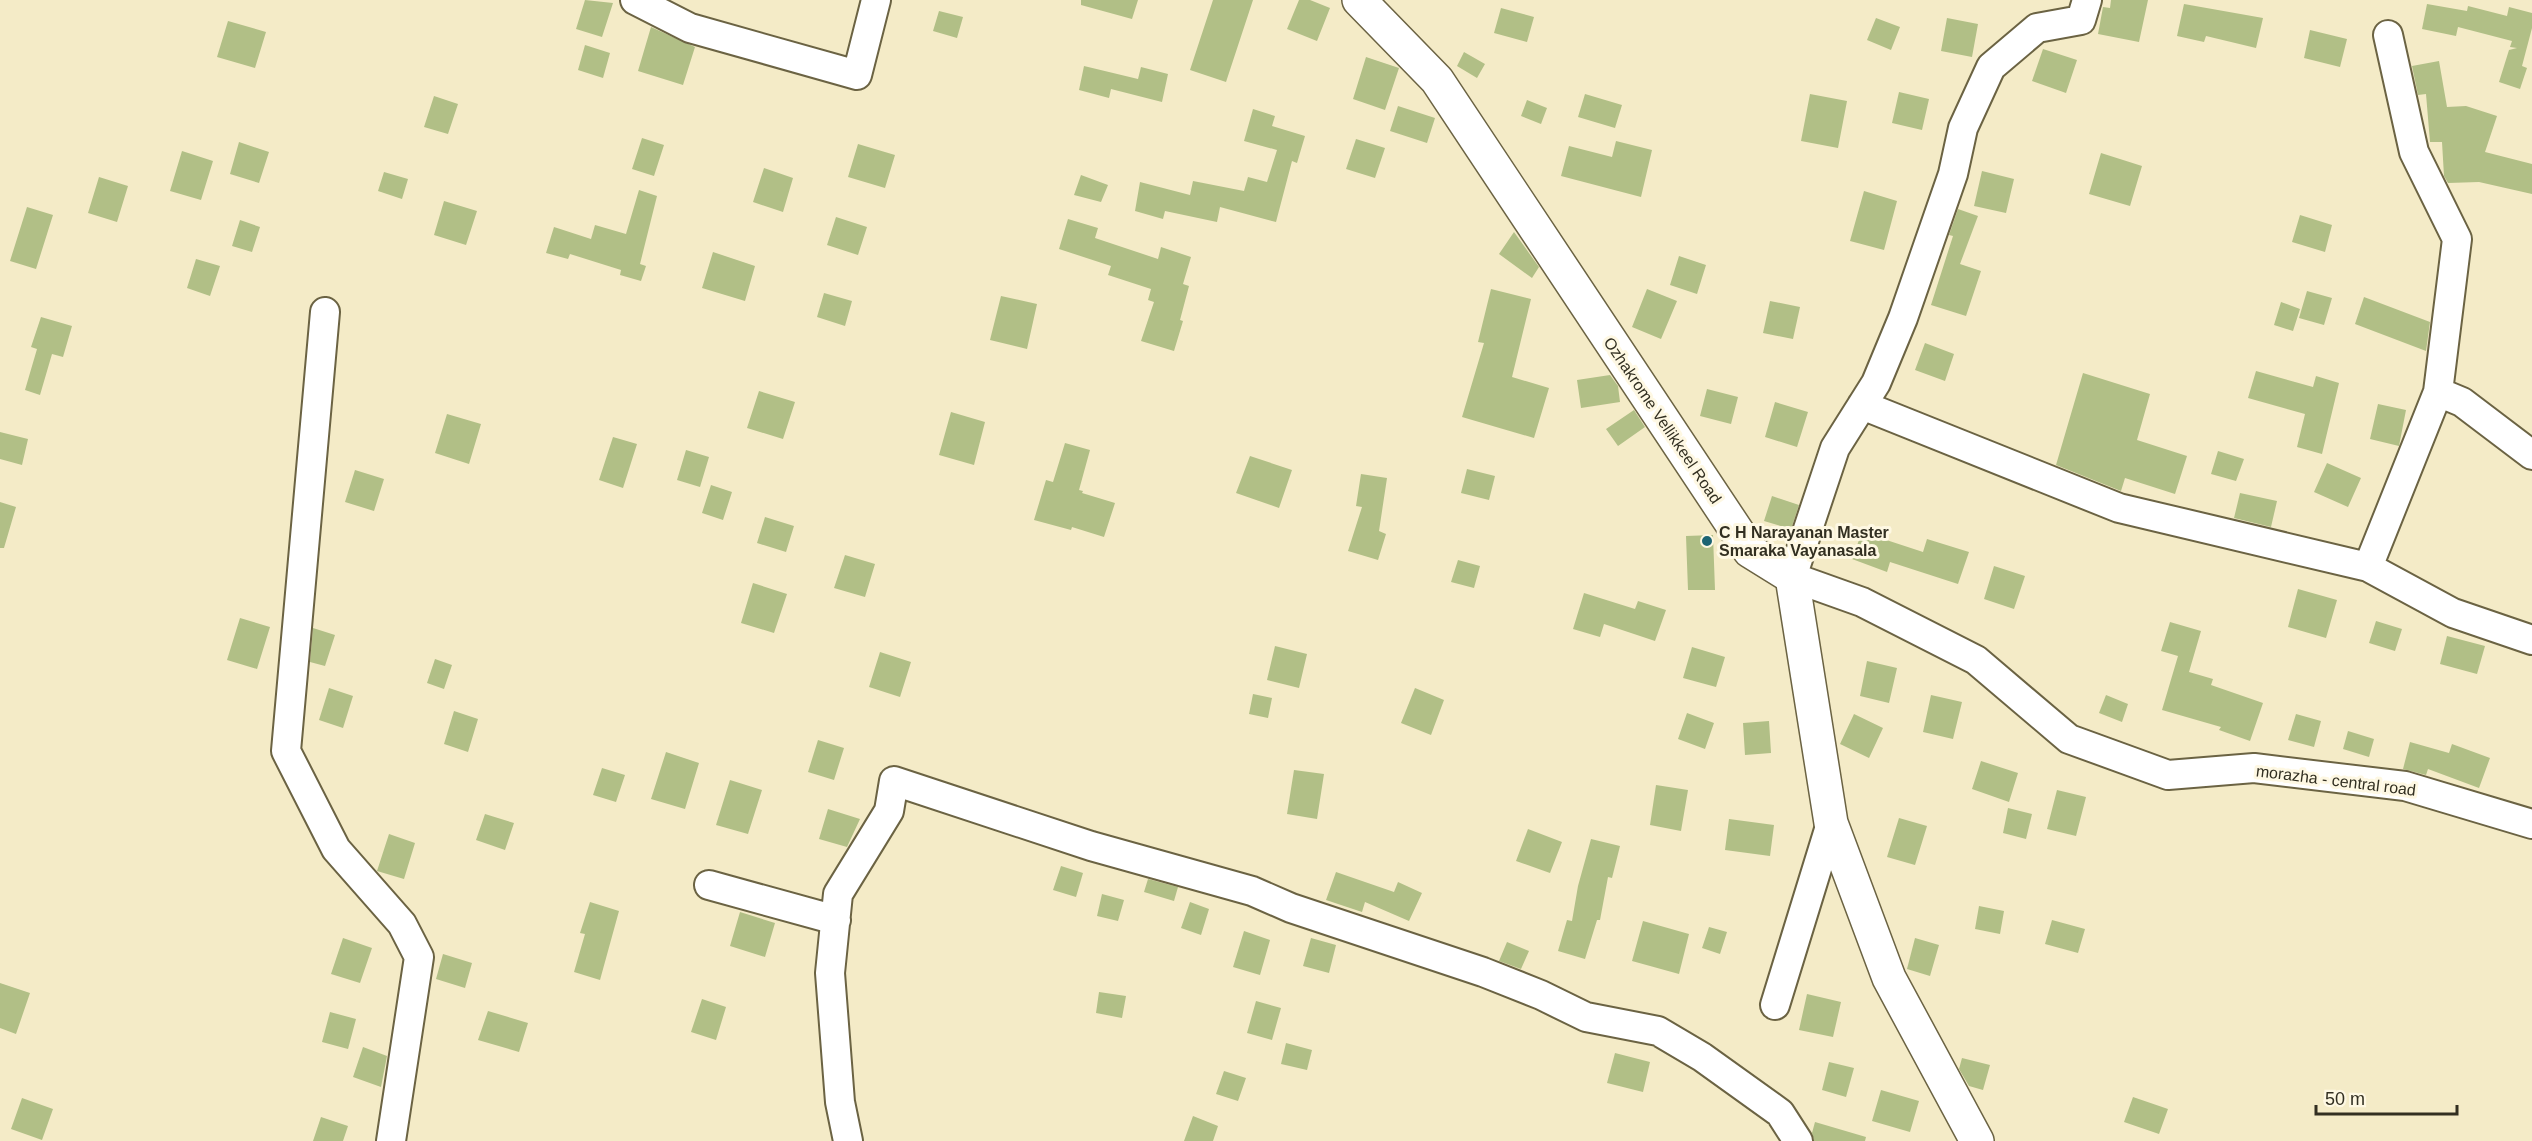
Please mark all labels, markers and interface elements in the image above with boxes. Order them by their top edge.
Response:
street label: Ozhakrome Vellikkeel Road [1601,334,1725,507]
place label: C H Narayanan Master Smaraka Vayanasala [1719,524,1889,559]
marker: C H Narayanan Master Smaraka Vayanasala [1700,534,1714,548]
street label: morazha - central road [2255,762,2417,799]
scale bar [2316,1078,2457,1116]
text: 50 m [2325,1089,2365,1109]

